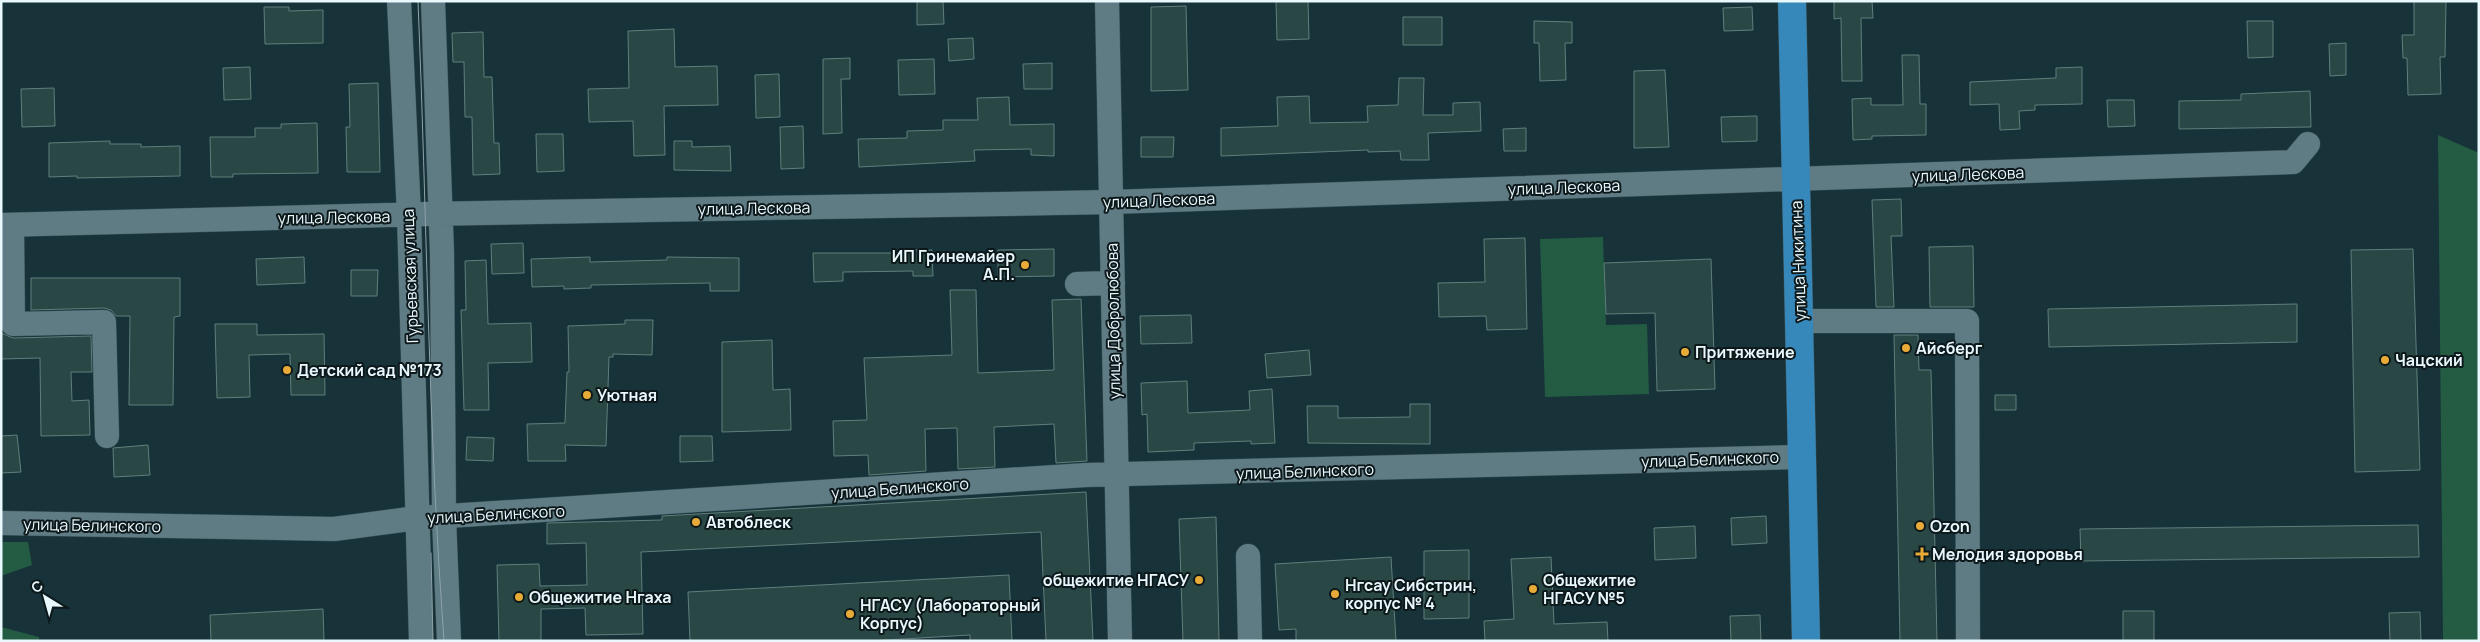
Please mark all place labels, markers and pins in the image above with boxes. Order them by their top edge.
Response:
place label: ИП Гринемайер А.П. [892,245,1015,285]
marker: ИП Гринемайер А.П. [1019,259,1031,271]
place label: Айсберг [1916,337,1983,359]
place label: Притяжение [1695,341,1795,363]
marker: Айсберг [1900,342,1912,354]
marker: Притяжение [1679,346,1691,358]
place label: Чацский [2395,349,2463,371]
marker: Чацский [2379,354,2391,366]
place label: Детский сад №173 [297,359,442,381]
marker: Детский сад №173 [281,364,293,376]
place label: Уютная [597,384,657,406]
marker: Уютная [581,389,593,401]
place label: Автоблеск [706,511,791,533]
place label: Ozon [1930,515,1970,537]
marker: Автоблеск [690,516,702,528]
marker: Ozon [1914,520,1926,532]
place label: Мелодия здоровья [1932,543,2083,565]
marker: Мелодия здоровья [1916,548,1928,560]
place label: общежитие НГАСУ [1043,569,1190,591]
place label: Общежитие НГАСУ №5 [1543,569,1637,609]
marker: общежитие НГАСУ [1193,574,1205,586]
place label: Нгсау Сибстрин, корпус № 4 [1345,574,1477,614]
marker: Общежитие НГАСУ №5 [1527,583,1539,595]
place label: Общежитие Нгаха [529,586,671,608]
marker: Нгсау Сибстрин, корпус № 4 [1329,588,1341,600]
marker: Общежитие Нгаха [513,591,525,603]
place label: НГАСУ (Лабораторный Корпус) [860,594,1041,634]
marker: НГАСУ (Лабораторный Корпус) [844,608,856,620]

